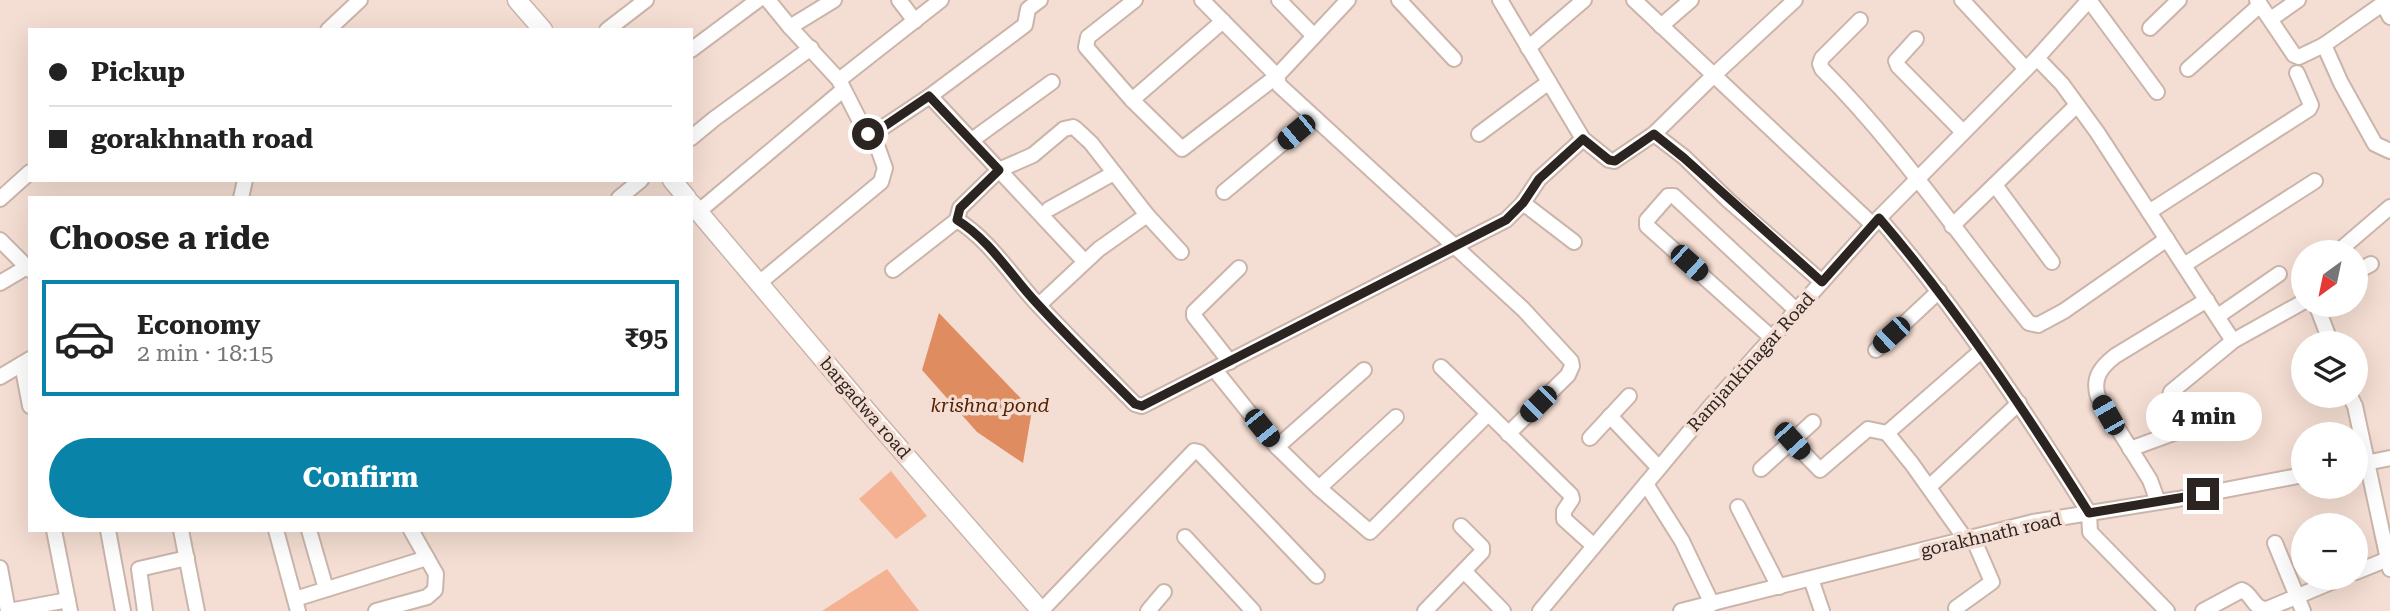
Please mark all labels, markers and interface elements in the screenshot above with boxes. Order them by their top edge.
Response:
text: Pickup [91,57,185,87]
car [1274,110,1319,154]
route start [852,118,884,150]
text: gorakhnath road [91,124,313,154]
text: Choose a ride [49,219,270,257]
north arrow [2291,240,2368,317]
map controls [2291,240,2368,590]
car [1667,241,1712,285]
street label: Ramjankinagar Road [1683,288,1819,435]
icon: car [53,307,116,370]
text: Economy [137,310,260,340]
car [1869,313,1914,357]
text: ₹95 [624,323,668,353]
button: layers [2291,331,2368,408]
text: 2 min · 18:15 [137,340,274,367]
street label: bargadwa road [816,353,915,463]
car [1516,382,1561,426]
car [2089,392,2128,438]
callout: 4 min [2145,392,2261,442]
water label: krishna pond [931,394,1050,417]
text: 4 min [2172,403,2236,430]
car [1241,405,1284,451]
car [1771,418,1814,464]
button: + [2291,422,2368,499]
button: Confirm [49,438,672,518]
route end [2187,478,2219,510]
street label: gorakhnath road [1919,508,2064,561]
button: − [2291,513,2368,590]

